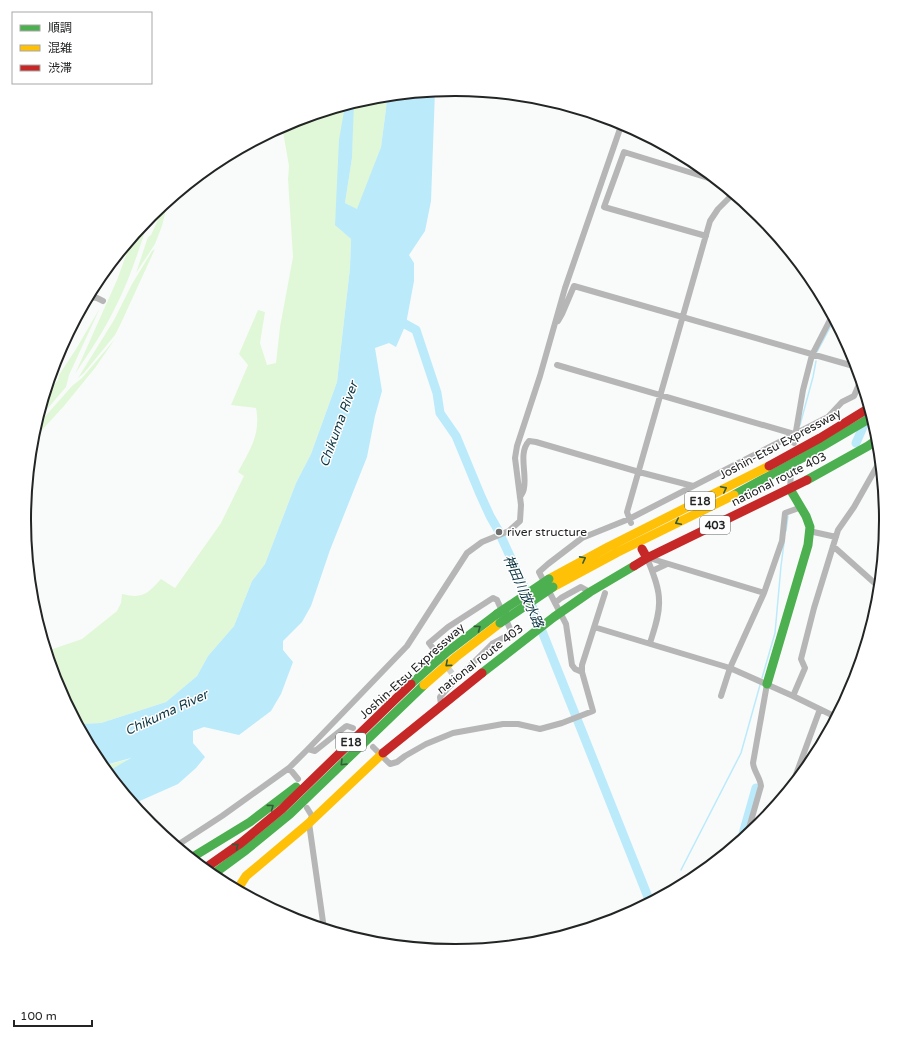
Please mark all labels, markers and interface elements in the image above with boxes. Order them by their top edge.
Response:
legend [12,12,152,84]
text: 順調 [48,21,72,35]
text: 混雑 [48,41,72,55]
text: 渋滞 [48,61,72,75]
water label: Chikuma River [316,378,362,469]
street label: Joshin-Etsu Expressway [717,406,844,482]
street label: national route 403 [729,449,829,509]
one-way arrow [720,486,728,494]
road number: E18 [685,492,715,510]
road number: 403 [700,516,730,534]
one-way arrow [675,517,683,525]
place label: river structure [507,525,587,539]
marker: river structure [494,527,504,537]
water label: 神田川放水路 [500,553,547,631]
one-way arrow [579,557,586,564]
street label: Joshin-Etsu Expressway [357,620,468,722]
street label: national route 403 [434,621,526,697]
one-way arrow [473,626,480,633]
one-way arrow [445,660,452,667]
water label: Chikuma River [123,686,212,739]
road number: E18 [336,733,366,751]
one-way arrow [340,758,348,766]
one-way arrow [266,805,273,812]
one-way arrow [232,844,239,851]
scale bar [14,1002,92,1028]
text: 100 m [20,1009,57,1023]

